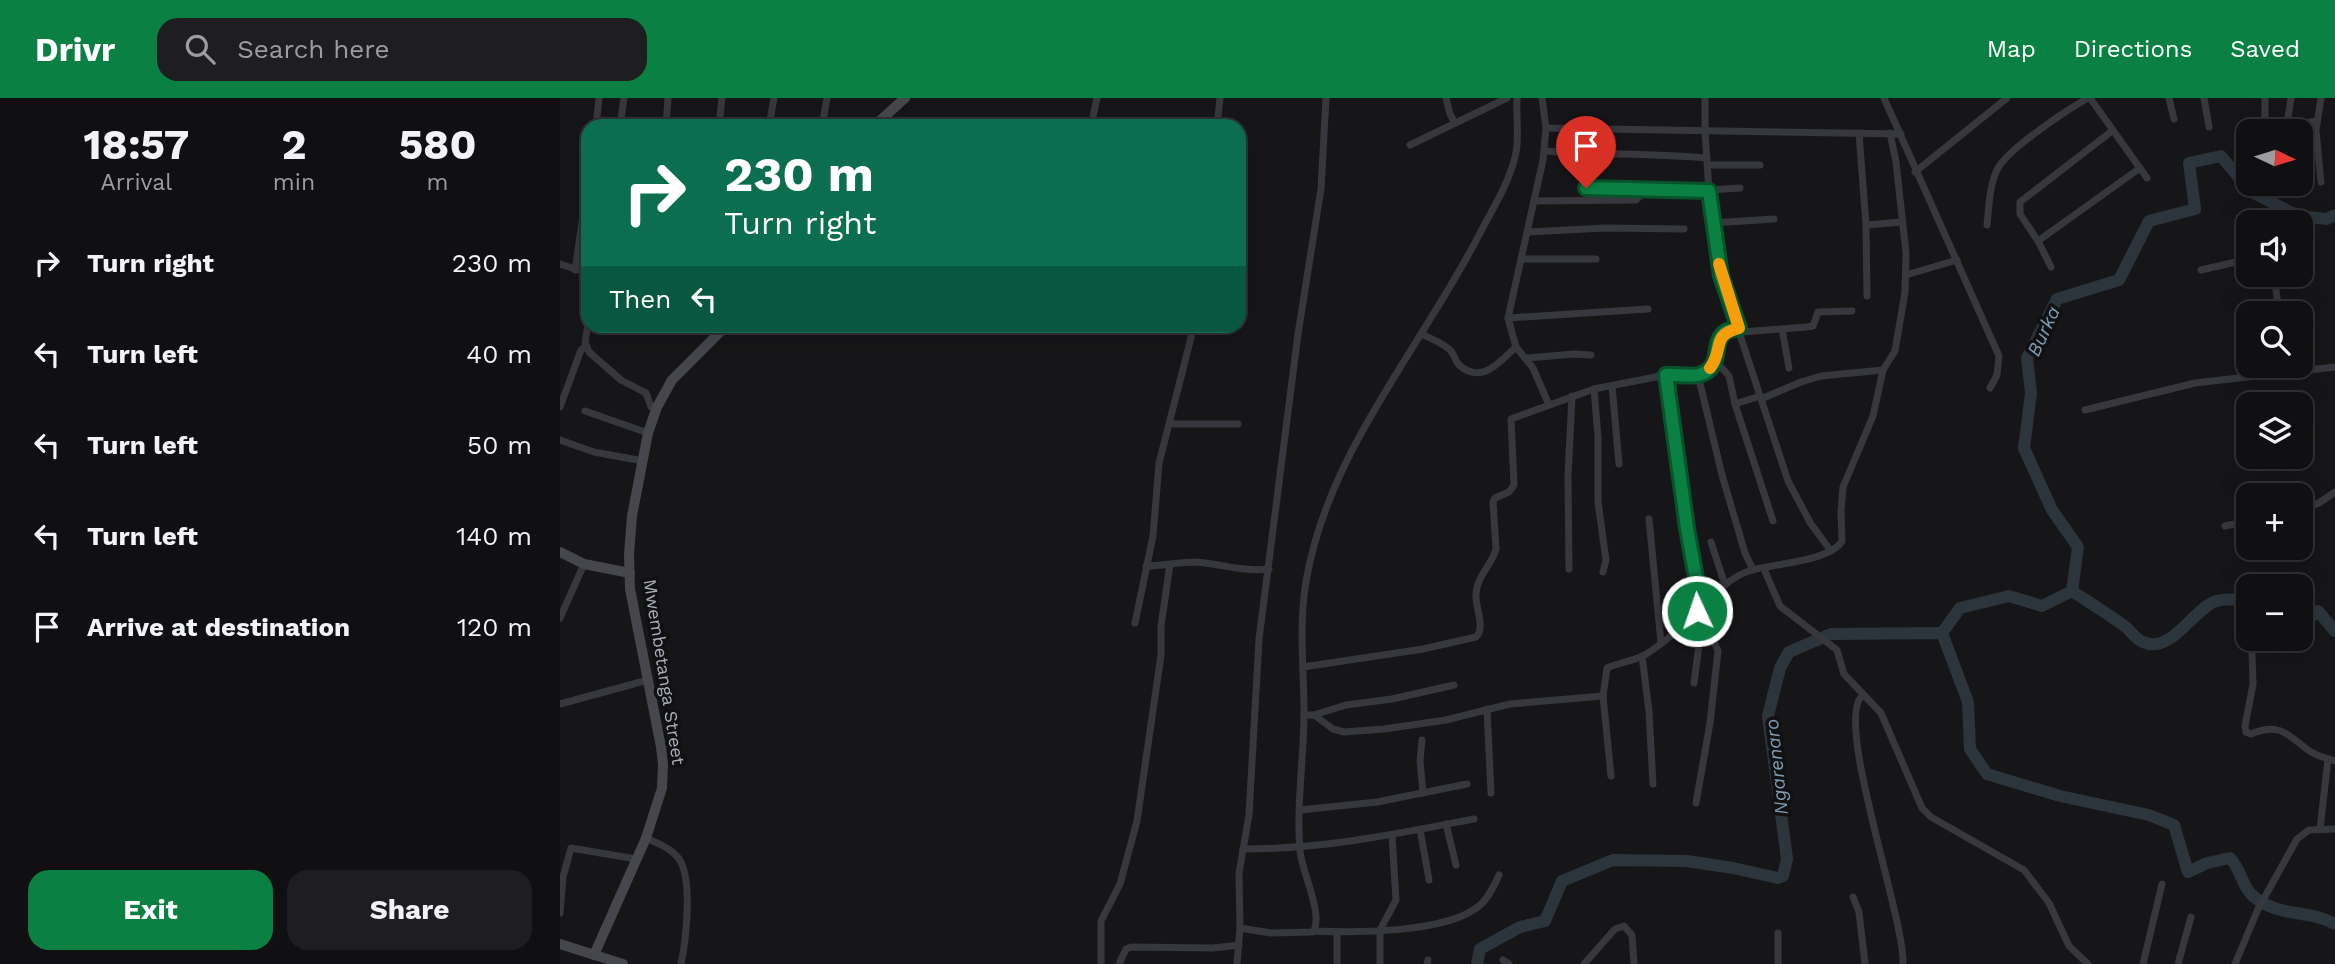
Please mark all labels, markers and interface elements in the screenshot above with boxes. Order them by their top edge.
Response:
search box [157,18,647,81]
text: Drivr [35,30,115,69]
icon: search [181,30,219,68]
text: Search here [237,34,390,64]
text: Map [1987,35,2036,63]
text: Directions [2074,35,2192,63]
text: Saved [2230,35,2300,63]
pin [1556,116,1616,188]
north arrow [2236,119,2314,196]
map controls [2236,119,2313,651]
text: 18:57 [83,120,189,169]
text: 2 [281,120,307,169]
text: 580 [399,120,477,169]
icon: arrive [1567,127,1605,165]
text: 230 m [724,145,874,203]
icon: right [609,147,700,238]
text: Arrival [101,169,172,196]
text: min [273,169,315,196]
text: m [427,169,449,196]
text: Turn right [724,204,876,242]
button: sound [2236,210,2313,287]
icon: right [28,244,66,282]
text: Turn right [87,248,214,278]
text: 230 m [452,248,532,278]
icon: left [685,280,723,318]
text: Then [609,284,671,314]
button: search [2236,301,2313,378]
water label: Burka [2022,302,2065,360]
icon: left [28,335,66,373]
text: Turn left [87,339,198,369]
text: 40 m [466,339,532,369]
button: layers [2236,392,2313,469]
icon: left [28,426,66,464]
text: Turn left [87,430,198,460]
text: 50 m [467,430,532,460]
button: + [2236,483,2313,560]
icon: left [28,517,66,555]
text: Turn left [87,521,198,551]
text: 140 m [456,521,532,551]
position arrow [1660,574,1734,648]
button: − [2236,574,2313,651]
street label: Mwembetanga Street [639,578,690,767]
icon: arrive [28,608,66,646]
text: Arrive at destination [87,612,350,642]
text: 120 m [457,612,532,642]
water label: Ngarenaro [1760,718,1793,816]
button: Exit [28,870,273,950]
button: Share [287,870,532,950]

